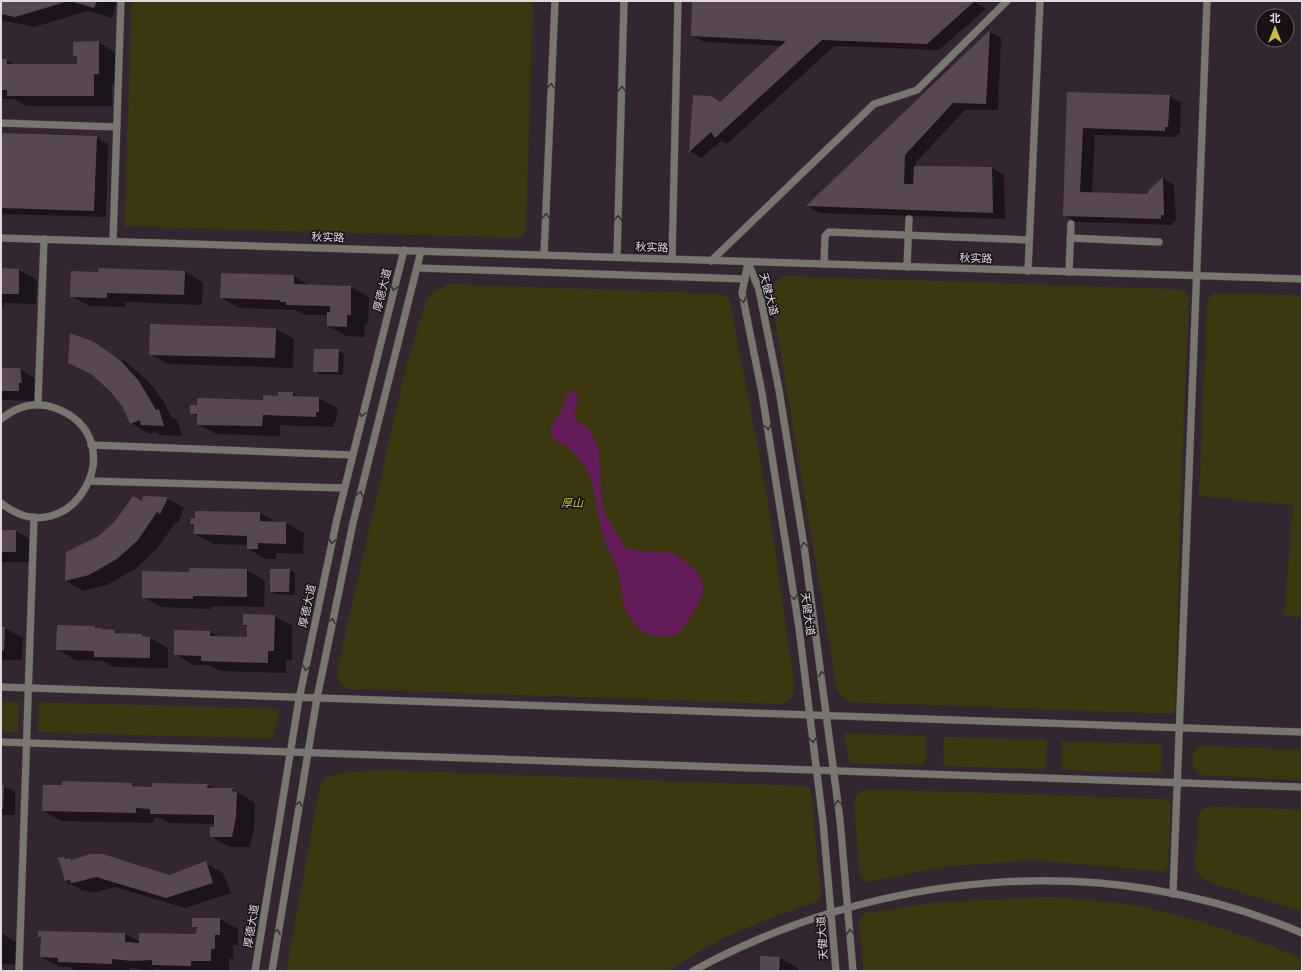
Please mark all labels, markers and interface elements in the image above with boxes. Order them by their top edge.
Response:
north arrow [1255,8,1295,48]
text: 北 [1270,12,1281,24]
one-way arrow [547,83,555,89]
one-way arrow [618,86,626,92]
one-way arrow [541,213,550,219]
one-way arrow [614,215,622,221]
street label: 秋实路 [311,230,345,244]
street label: 秋实路 [635,240,669,254]
street label: 秋实路 [959,251,993,265]
street label: 厚德大道 [371,267,393,313]
street label: 天健大道 [758,271,780,317]
one-way arrow [390,284,399,291]
one-way arrow [739,297,747,303]
one-way arrow [359,411,367,418]
one-way arrow [763,424,772,431]
one-way arrow [355,491,363,497]
park label: 厚山 [561,497,584,509]
one-way arrow [329,538,337,544]
one-way arrow [800,542,809,548]
street label: 厚德大道 [297,583,317,629]
street label: 天健大道 [799,591,817,637]
one-way arrow [789,594,798,601]
one-way arrow [328,618,336,624]
one-way arrow [302,665,310,671]
one-way arrow [818,671,827,677]
one-way arrow [808,737,817,743]
one-way arrow [834,800,843,806]
one-way arrow [294,801,302,807]
street label: 厚德大道 [242,903,260,949]
street label: 天健大道 [814,916,830,960]
one-way arrow [272,929,281,935]
one-way arrow [846,929,855,935]

